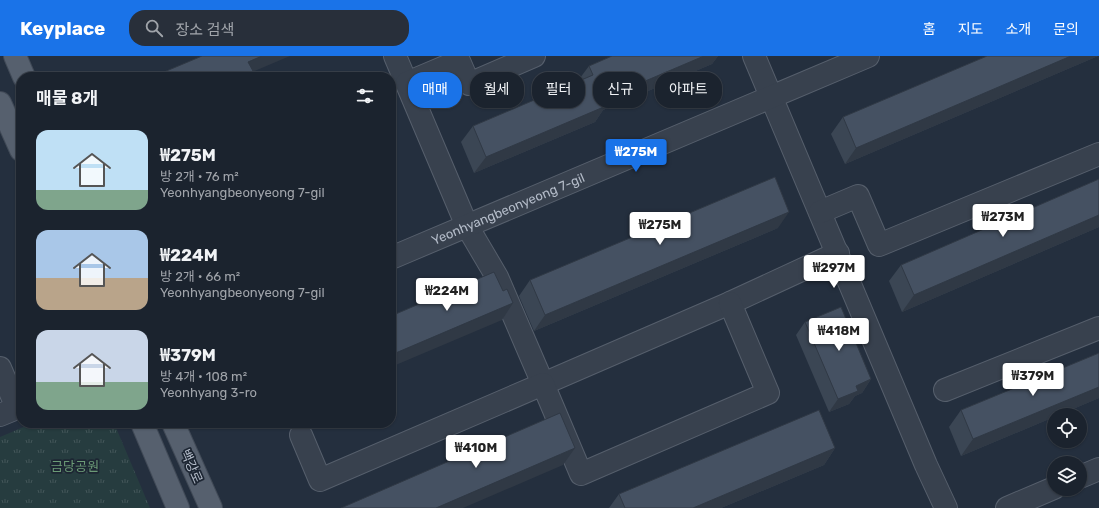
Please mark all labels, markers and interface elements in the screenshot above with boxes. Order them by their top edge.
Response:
search box [129,10,409,46]
text: Keyplace [20,17,105,40]
icon: search [143,17,165,39]
text: 장소 검색 [175,21,234,39]
text: 홈 [923,21,936,38]
text: 지도 [958,21,983,38]
text: 소개 [1005,21,1031,38]
text: 문의 [1053,21,1079,38]
chip: 매매 [408,72,462,108]
chip: 월세 [470,72,524,108]
chip: 필터 [532,72,585,108]
chip: 신규 [593,72,647,108]
chip: 아파트 [655,72,722,108]
icon: filters [354,85,376,107]
text: 매물 8개 [36,88,98,108]
pin: ₩275M [608,139,664,173]
text: ₩275M [615,144,657,159]
text: ₩275M [160,145,216,165]
icon: home [68,146,116,194]
text: 방 2개 · 76 m² [160,169,239,184]
street label: Yeonhyangbeonyeong 7-gil [429,170,587,248]
text: Yeonhyangbeonyeong 7-gil [160,185,325,200]
pin: ₩273M [975,204,1031,238]
text: ₩273M [982,209,1024,224]
pin: ₩275M [632,212,688,246]
text: ₩275M [639,217,681,232]
text: ₩224M [160,245,218,265]
icon: home [68,246,116,294]
pin: ₩297M [806,255,862,289]
text: ₩297M [813,260,855,275]
text: 방 2개 · 66 m² [160,269,240,284]
pin: ₩224M [419,278,475,312]
text: ₩224M [425,283,469,298]
text: Yeonhyangbeonyeong 7-gil [160,285,325,300]
pin: ₩418M [811,318,867,352]
text: ₩418M [818,323,860,338]
text: ₩379M [160,345,216,365]
icon: home [68,346,116,394]
pin: ₩379M [1005,363,1061,397]
text: ₩379M [1012,368,1054,383]
text: 방 4개 · 108 m² [160,369,247,384]
text: Yeonhyang 3-ro [160,385,257,400]
map controls [1047,408,1087,496]
button: locate [1047,408,1087,448]
pin: ₩410M [448,435,504,469]
text: ₩410M [455,440,497,455]
street label: 백강로 [177,447,206,486]
button: layers [1047,456,1087,496]
park label: 금당공원 [51,459,99,474]

